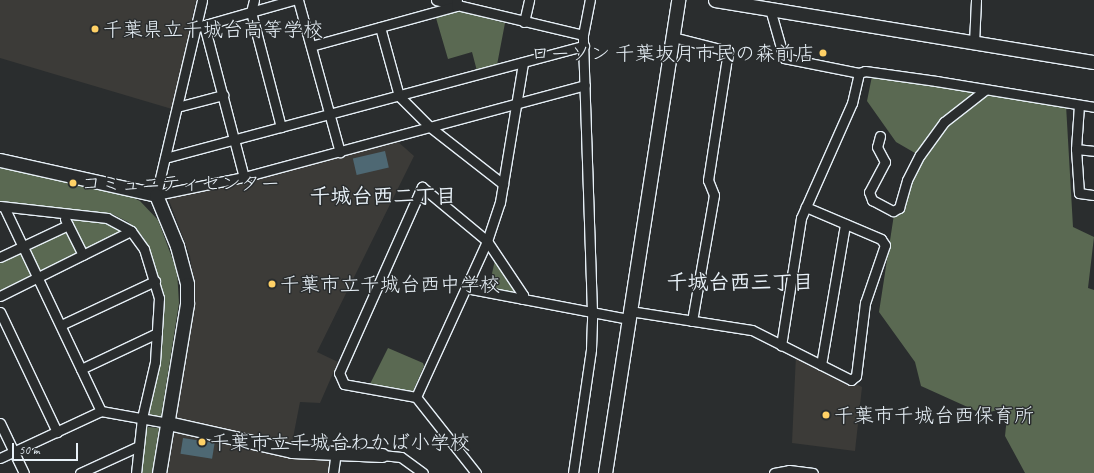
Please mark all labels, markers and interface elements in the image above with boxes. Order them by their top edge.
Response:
place label: 千葉県立千城台高等学校 [103,17,323,41]
marker: 千葉県立千城台高等学校 [90,24,100,34]
place label: ローソン 千葉坂月市民の森前店 [530,41,815,65]
marker: ローソン 千葉坂月市民の森前店 [818,48,828,58]
place label: コミュニティセンター [81,171,281,195]
marker: コミュニティセンター [68,178,78,188]
district label: 千城台西二丁目 [310,183,456,209]
district label: 千城台西三丁目 [667,269,813,295]
place label: 千葉市立千城台西中学校 [280,272,500,296]
marker: 千葉市立千城台西中学校 [267,279,277,289]
place label: 千葉市千城台西保育所 [834,403,1034,427]
marker: 千葉市千城台西保育所 [821,410,831,420]
place label: 千葉市立千城台わかば小学校 [210,430,470,454]
scale bar [14,435,80,461]
marker: 千葉市立千城台わかば小学校 [197,437,207,447]
text: 50 m [19,442,39,458]

